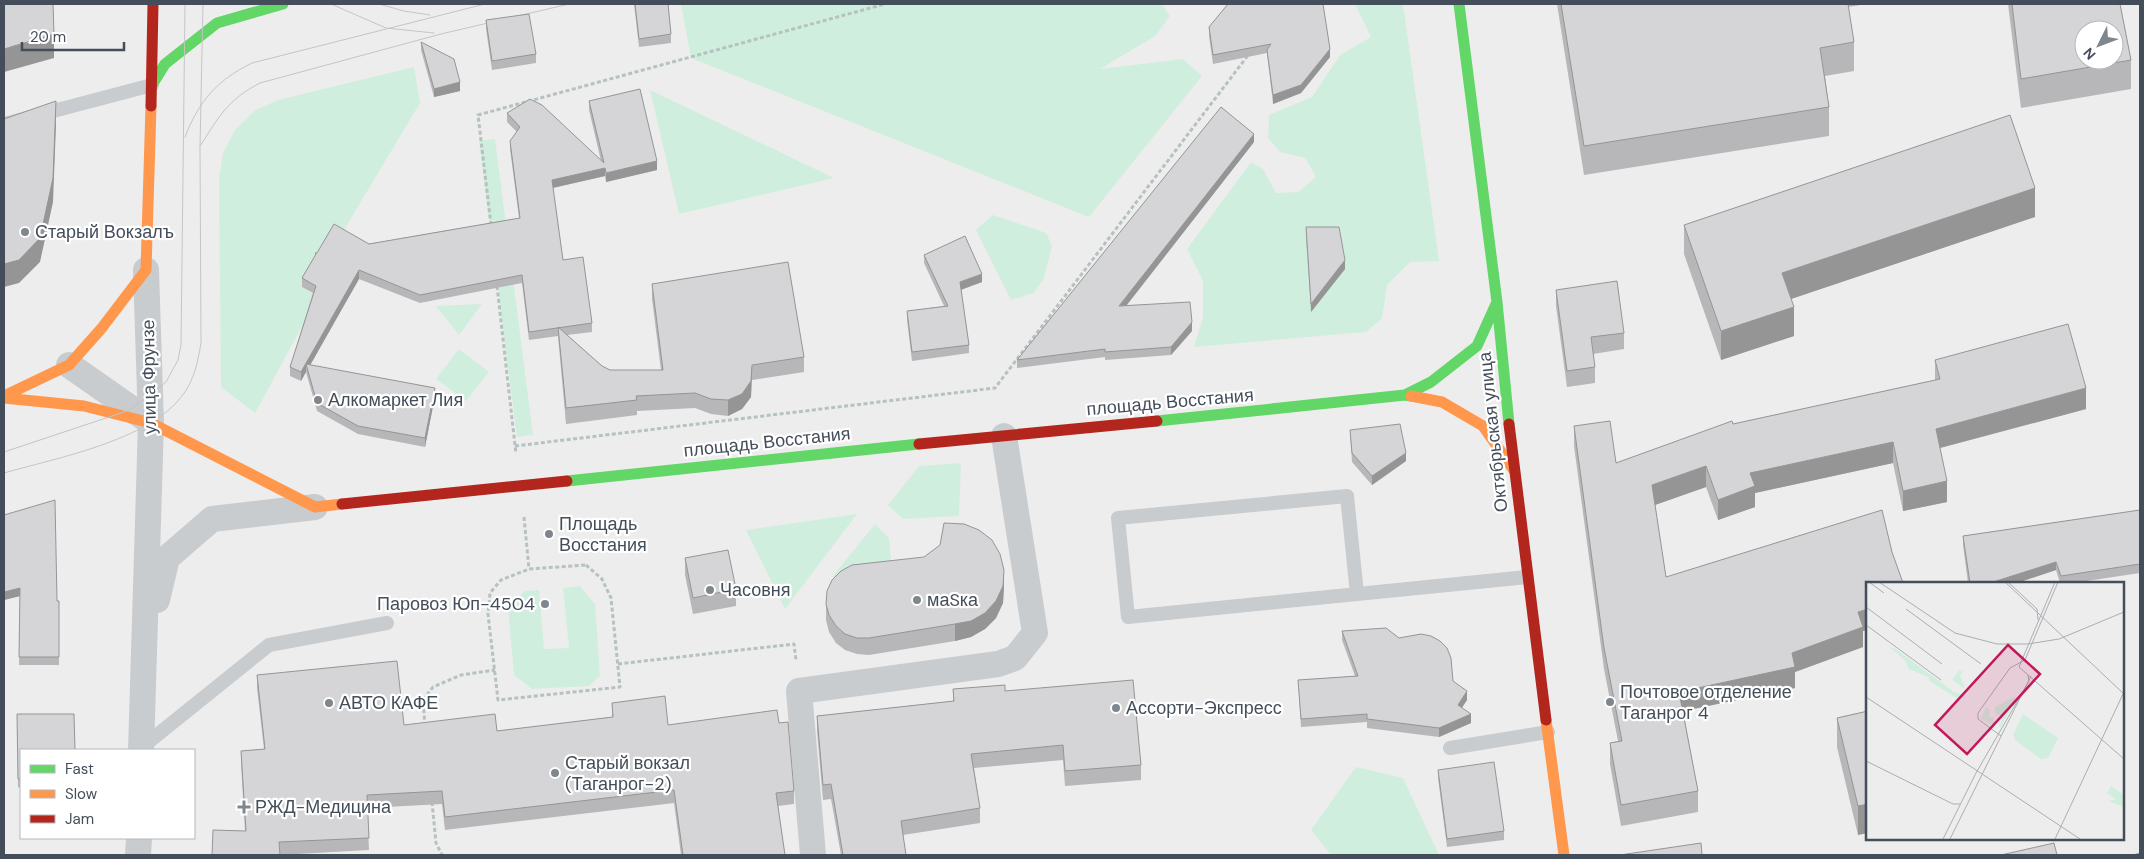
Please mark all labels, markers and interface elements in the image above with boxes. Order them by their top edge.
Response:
scale bar [22,20,125,52]
north arrow [2074,20,2124,70]
text: 20 m [30,27,66,47]
text: N [2079,44,2099,64]
place label: Старый Вокзалъ [35,220,174,244]
marker: Старый Вокзалъ [19,226,31,238]
street label: улица Фрунзе [136,319,162,435]
street label: Октябрьская улица [1473,350,1513,513]
street label: площадь Восстания [1085,383,1255,421]
place label: Алкомаркет Лия [328,388,463,412]
marker: Алкомаркет Лия [312,394,324,406]
street label: площадь Восстания [682,421,852,463]
place label: Площадь Восстания [559,512,647,557]
marker: Площадь Восстания [543,528,555,540]
place label: Часовня [720,578,790,602]
inset map [1866,582,2124,839]
marker: Часовня [704,584,716,596]
place label: маSка [927,588,979,612]
place label: Паровоз Юп-4504 [377,592,535,616]
marker: маSка [911,594,923,606]
marker: Паровоз Юп-4504 [539,598,551,610]
place label: Почтовое отделение Таганрог 4 [1620,680,1792,725]
place label: АВТО КАФЕ [339,691,438,715]
place label: Ассорти-Экспресс [1126,696,1282,720]
marker: Почтовое отделение Таганрог 4 [1604,696,1616,708]
marker: АВТО КАФЕ [323,697,335,709]
marker: Ассорти-Экспресс [1110,702,1122,714]
legend [20,749,195,839]
place label: Старый вокзал (Таганрог-2) [565,751,690,796]
text: Fast [65,759,94,779]
marker: Старый вокзал (Таганрог-2) [549,767,561,779]
text: Slow [65,784,98,804]
place label: РЖД-Медицина [255,795,392,819]
marker: РЖД-Медицина [237,800,251,814]
text: Jam [65,809,94,829]

